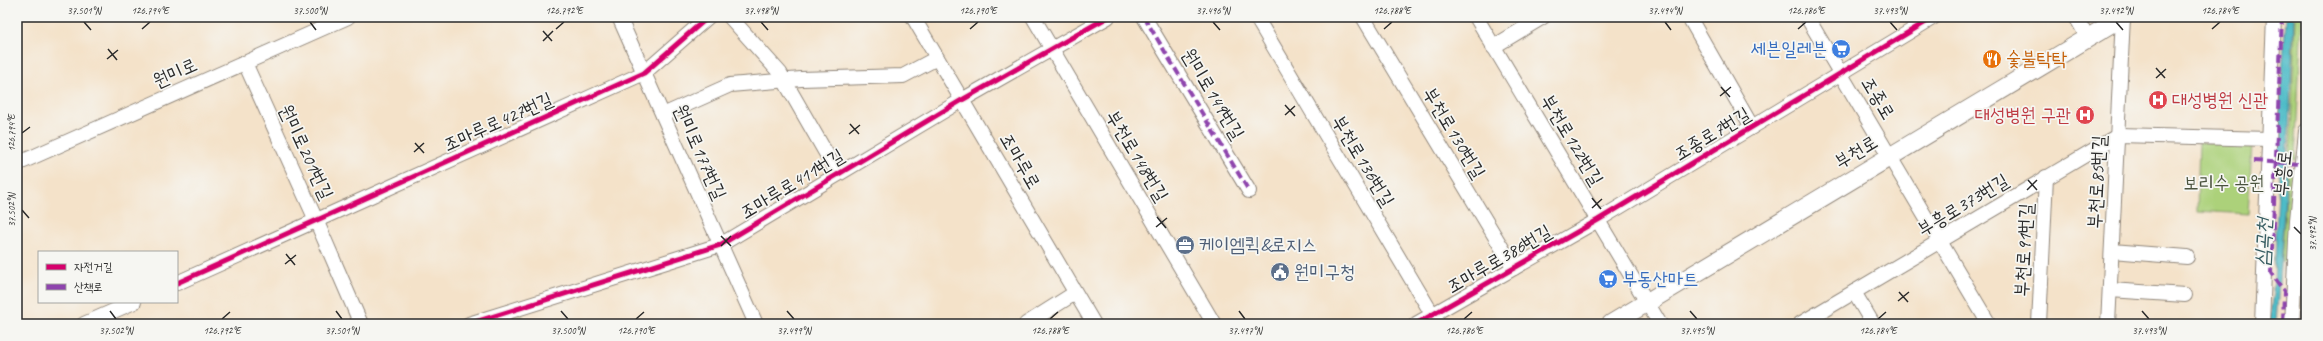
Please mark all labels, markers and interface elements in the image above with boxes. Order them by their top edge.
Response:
text: 37.501°N [67,4,103,17]
text: 126.794°E [131,4,170,17]
text: 37.500°N [293,4,329,17]
text: 126.792°E [545,4,584,17]
text: 37.498°N [744,4,780,17]
text: 126.790°E [959,4,998,17]
text: 37.496°N [1196,4,1232,17]
text: 126.788°E [1373,4,1412,17]
text: 37.494°N [1648,4,1684,17]
text: 126.786°E [1787,4,1826,17]
text: 37.493°N [1873,4,1909,17]
text: 37.492°N [2099,4,2135,17]
text: 126.784°E [2201,4,2240,17]
place label: 세븐일레븐 [1751,37,1827,61]
supermarket icon: 세븐일레븐 [1830,38,1852,60]
street label: 원미로149번길 [1176,44,1250,144]
place label: 숯불탁탁 [2006,47,2068,71]
restaurant icon: 숯불탁탁 [1981,48,2003,70]
street label: 원미로 [149,53,201,93]
street label: 조종로 [1856,72,1900,124]
street label: 부천로130번길 [1417,83,1491,183]
street label: 조마루로427번길 [439,87,557,157]
place label: 대성병원 신관 [2172,88,2268,112]
hospital icon: 대성병원 신관 [2147,89,2169,111]
street label: 부천로122번길 [1535,90,1609,190]
street label: 원미로177번길 [668,100,732,204]
street label: 원미로201번길 [274,101,338,203]
street label: 조종로7번길 [1669,102,1755,166]
place label: 대성병원 구관 [1975,103,2071,127]
hospital icon: 대성병원 구관 [2074,104,2096,126]
street label: 부천로148번길 [1100,106,1174,206]
street label: 부천로136번길 [1326,111,1400,211]
text: 126.794°E [5,113,18,152]
street label: 조마루로 [994,129,1046,193]
street label: 부천로 [1830,130,1882,174]
street label: 부천로85번길 [2083,135,2111,229]
street label: 조마루로411번길 [736,143,848,225]
street label: 부흥로 [2269,149,2297,197]
street label: 부흥로373번길 [1913,168,2013,242]
park label: 보리수 공원 [2183,171,2265,195]
text: 37.502°N [5,191,18,227]
street label: 부천로91번길 [2010,203,2038,297]
water label: 심곡천 [2249,215,2277,267]
text: 37.492°N [2306,215,2319,251]
street label: 조마루로386번길 [1442,219,1556,299]
place label: 케이엠퀵&로지스 [1199,233,1317,257]
office icon: 케이엠퀵&로지스 [1174,234,1196,256]
legend [38,251,178,303]
text: 자전거길 [74,259,113,275]
place label: 원미구청 [1294,260,1355,284]
public building icon: 원미구청 [1269,261,1291,283]
place label: 부동산마트 [1622,267,1698,291]
supermarket icon: 부동산마트 [1597,268,1619,290]
text: 산책로 [74,279,103,295]
text: 37.502°N [99,324,135,337]
text: 126.792°E [203,324,242,337]
text: 37.501°N [325,324,361,337]
text: 37.500°N [551,324,587,337]
text: 126.790°E [617,324,656,337]
text: 37.499°N [777,324,813,337]
text: 126.788°E [1031,324,1070,337]
text: 37.497°N [1228,324,1264,337]
text: 126.786°E [1445,324,1484,337]
text: 37.495°N [1680,324,1716,337]
text: 126.784°E [1859,324,1898,337]
text: 37.493°N [2132,324,2168,337]

